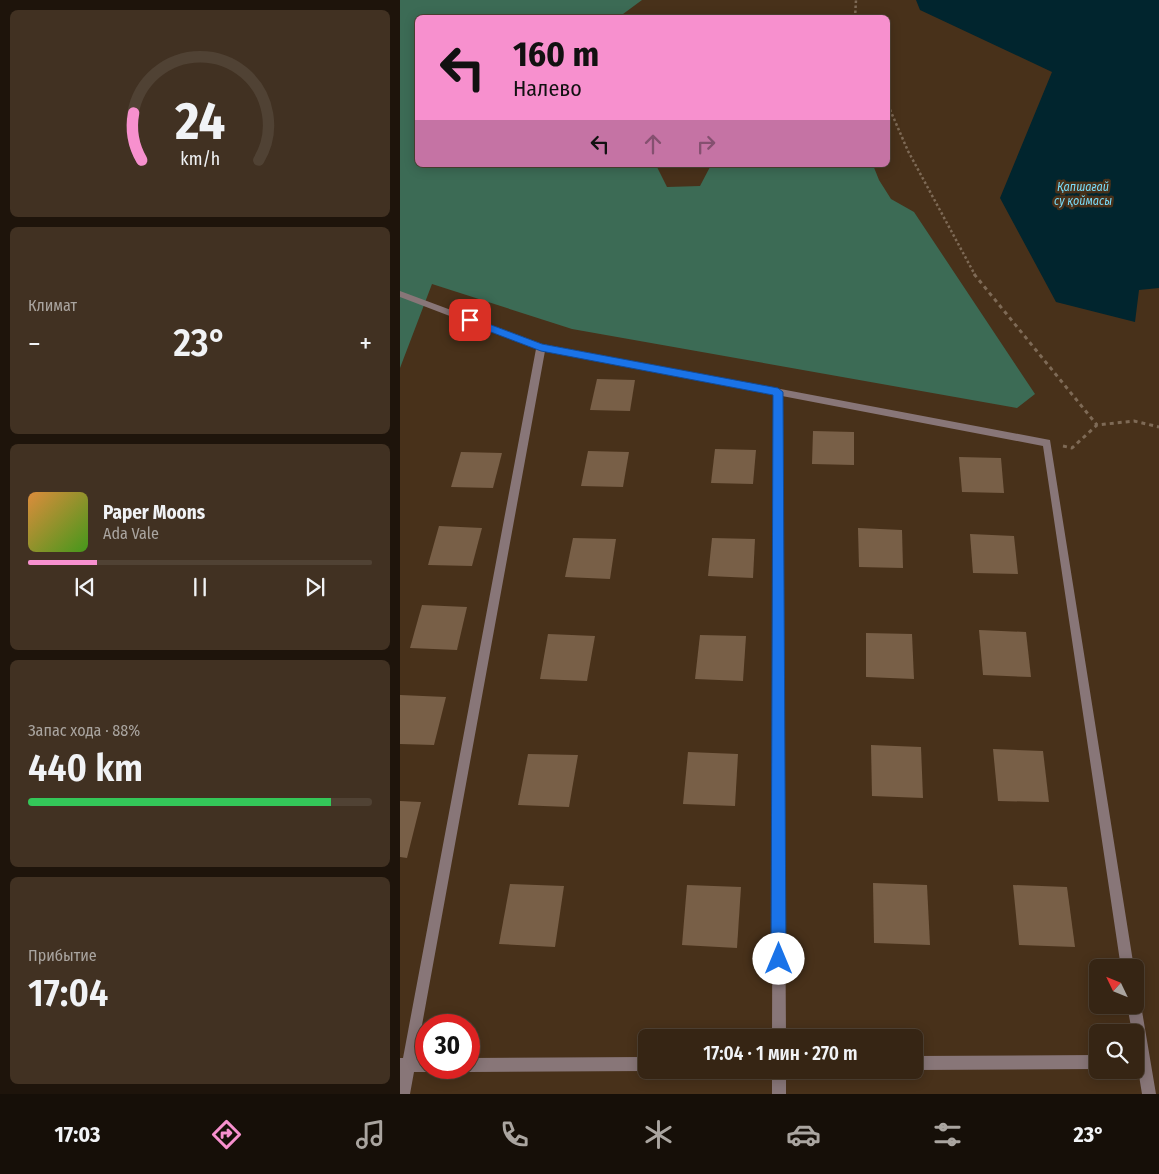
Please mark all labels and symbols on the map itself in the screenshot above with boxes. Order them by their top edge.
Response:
water label: Қапшағай су қоймасы [1054,180,1112,208]
pin [449,299,491,341]
position arrow [752,932,804,984]
north arrow [1089,959,1144,1014]
speed limit sign: 30 [415,1014,480,1079]

